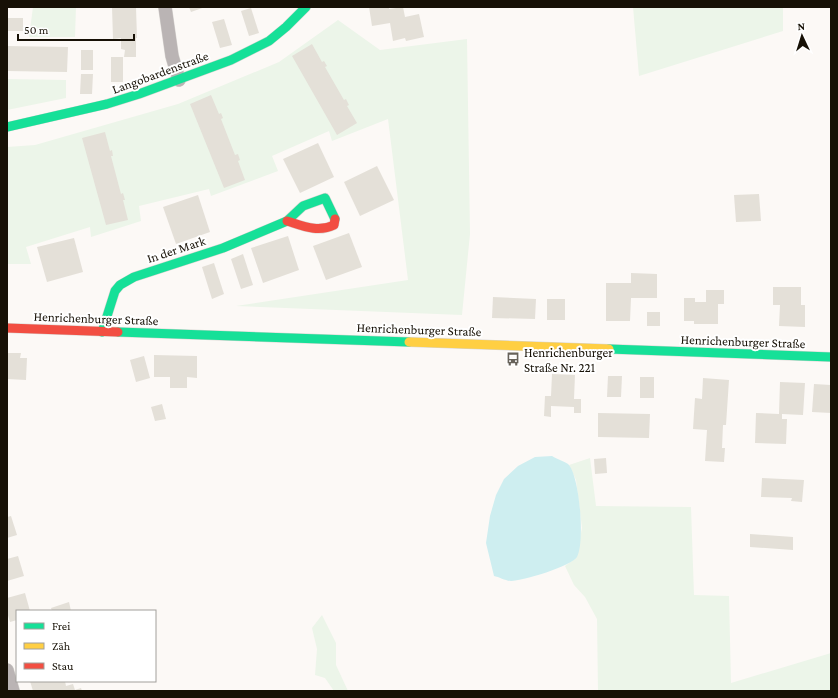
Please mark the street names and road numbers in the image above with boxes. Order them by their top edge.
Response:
street label: Langobardenstraße [110,48,211,97]
street label: In der Mark [145,233,208,266]
street label: Henrichenburger Straße [33,309,159,328]
street label: Henrichenburger Straße [356,320,482,339]
street label: Henrichenburger Straße [680,332,806,351]

